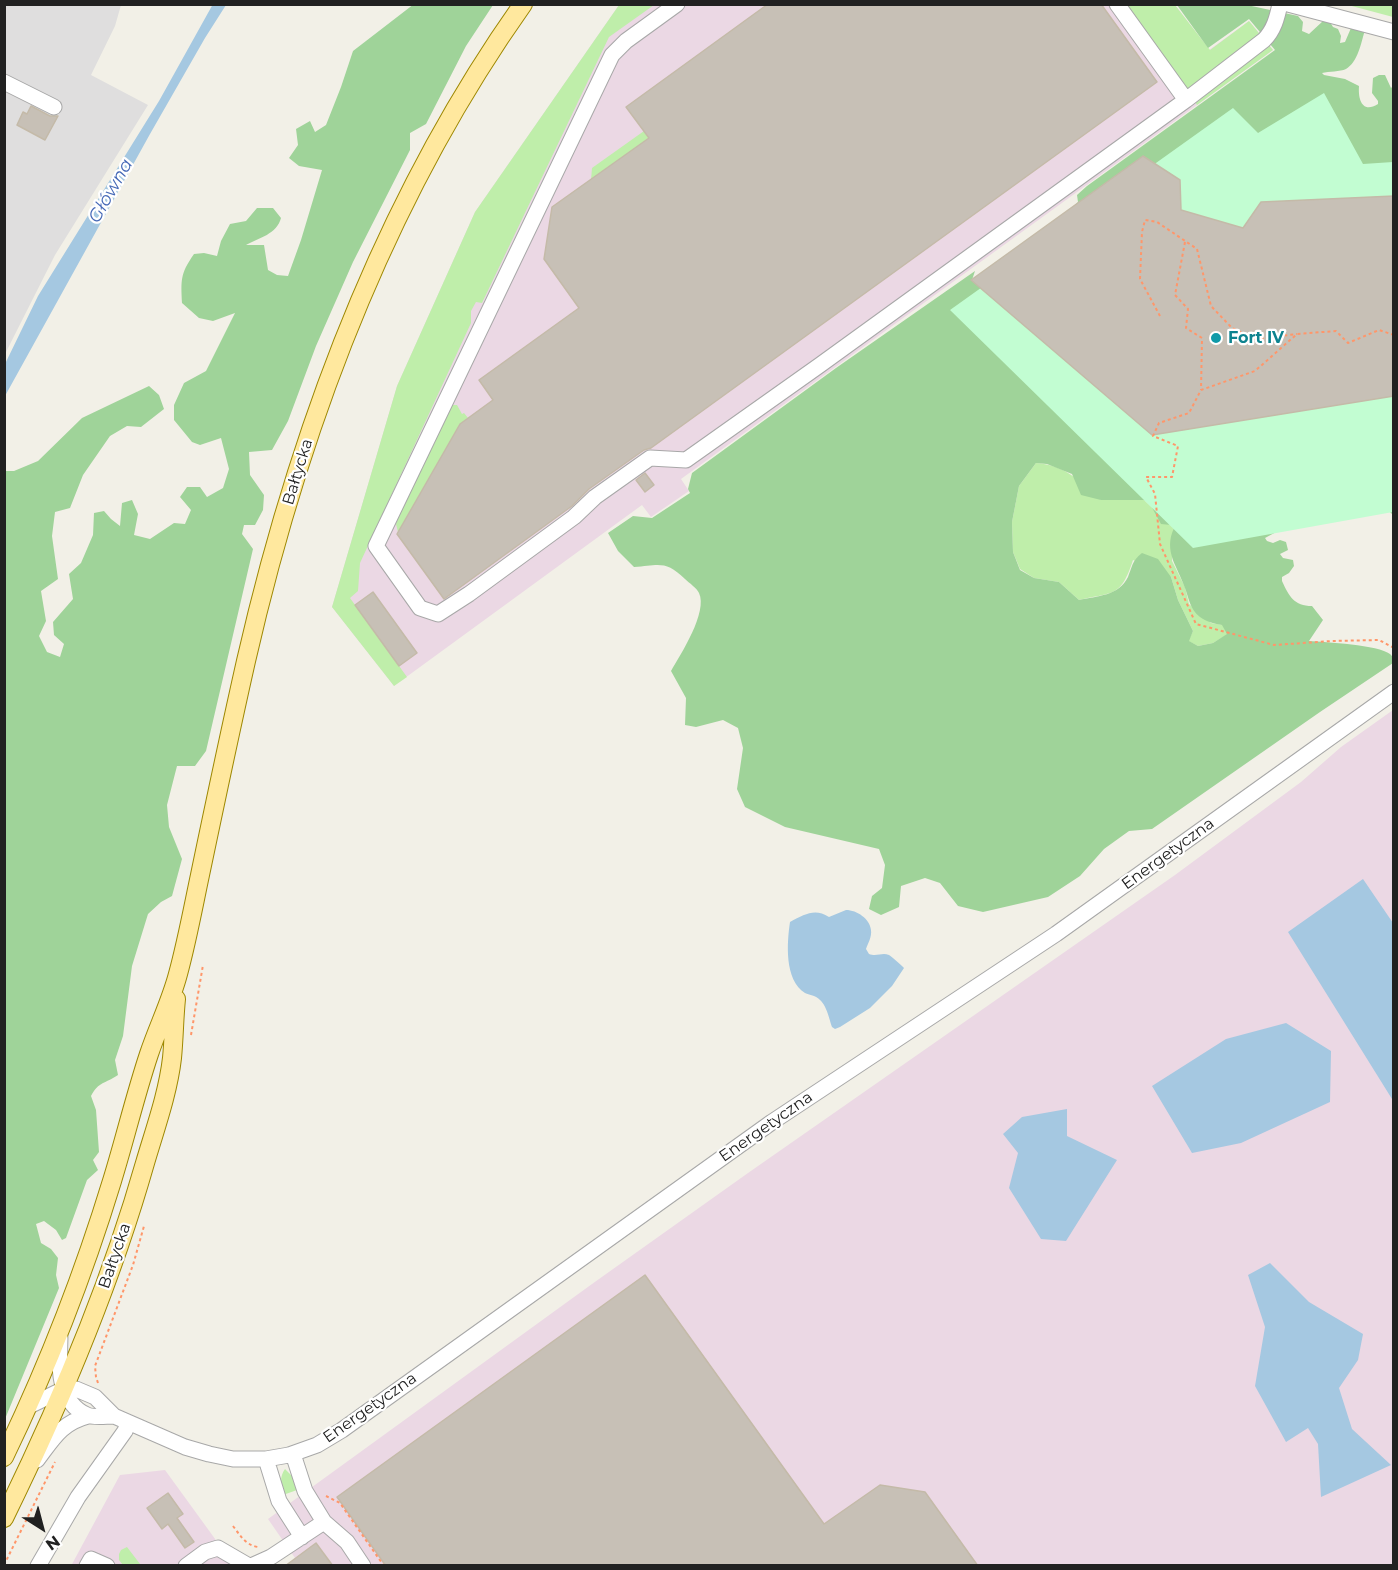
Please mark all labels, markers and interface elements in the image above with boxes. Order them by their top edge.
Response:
water label: Główna [84,155,138,227]
place label: Fort IV [1228,328,1284,348]
marker: Fort IV [1209,331,1223,345]
street label: Bałtycka [279,437,317,507]
street label: Energetyczna [1118,814,1218,894]
street label: Energetyczna [716,1088,816,1166]
street label: Bałtycka [95,1221,135,1291]
street label: Energetyczna [320,1369,420,1447]
north arrow [12,1498,72,1558]
text: N [42,1531,64,1554]

